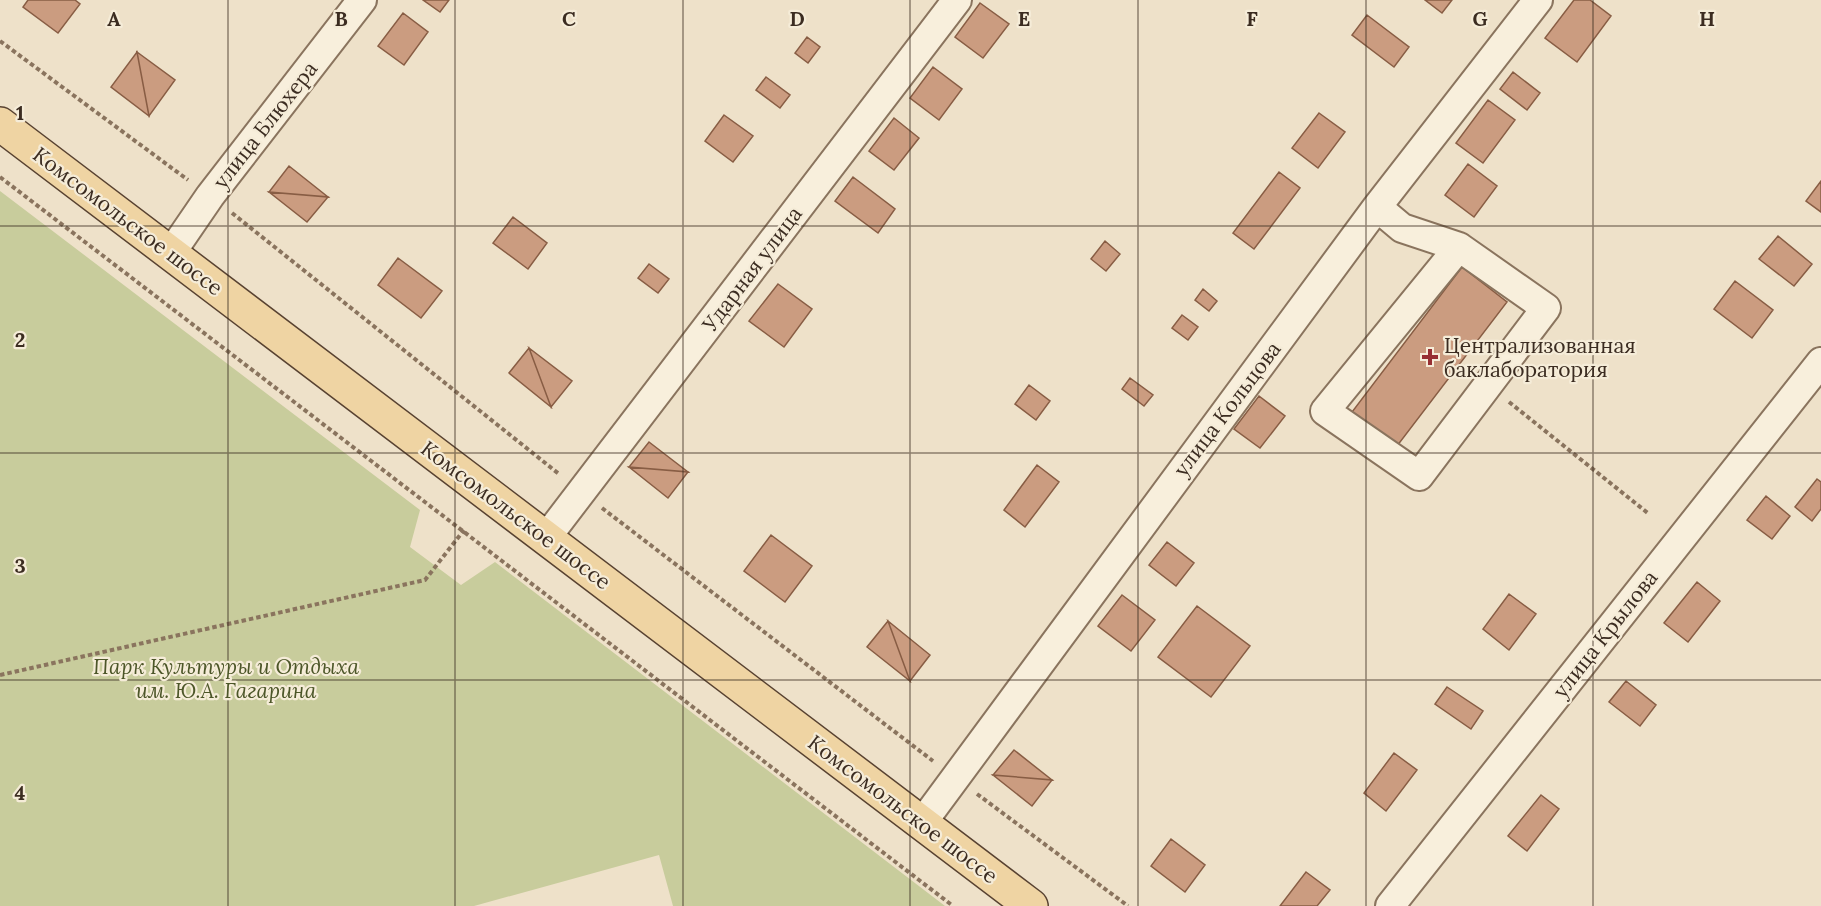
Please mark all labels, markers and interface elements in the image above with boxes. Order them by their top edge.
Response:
text: A [107,6,121,31]
text: B [334,6,348,31]
text: C [562,6,576,31]
text: D [789,6,805,31]
text: E [1018,6,1030,31]
text: F [1246,6,1258,31]
text: G [1472,6,1488,31]
text: H [1699,6,1715,31]
street label: улица Блюхера [207,56,323,194]
text: 1 [16,100,24,125]
street label: Комсомольское шоссе [28,141,228,301]
street label: Ударная улица [696,201,808,338]
text: 2 [15,327,25,352]
place label: Централизованная баклаборатория [1444,332,1636,383]
street label: улица Кольцова [1167,336,1287,482]
marker: Централизованная баклаборатория [1421,348,1439,366]
street label: Комсомольское шоссе [416,435,616,595]
text: 3 [14,553,26,578]
street label: улица Крылова [1547,565,1663,703]
park label: Парк Культуры и Отдыха им. Ю.А. Гагарина [93,653,359,704]
street label: Комсомольское шоссе [803,729,1003,889]
text: 4 [15,780,26,805]

